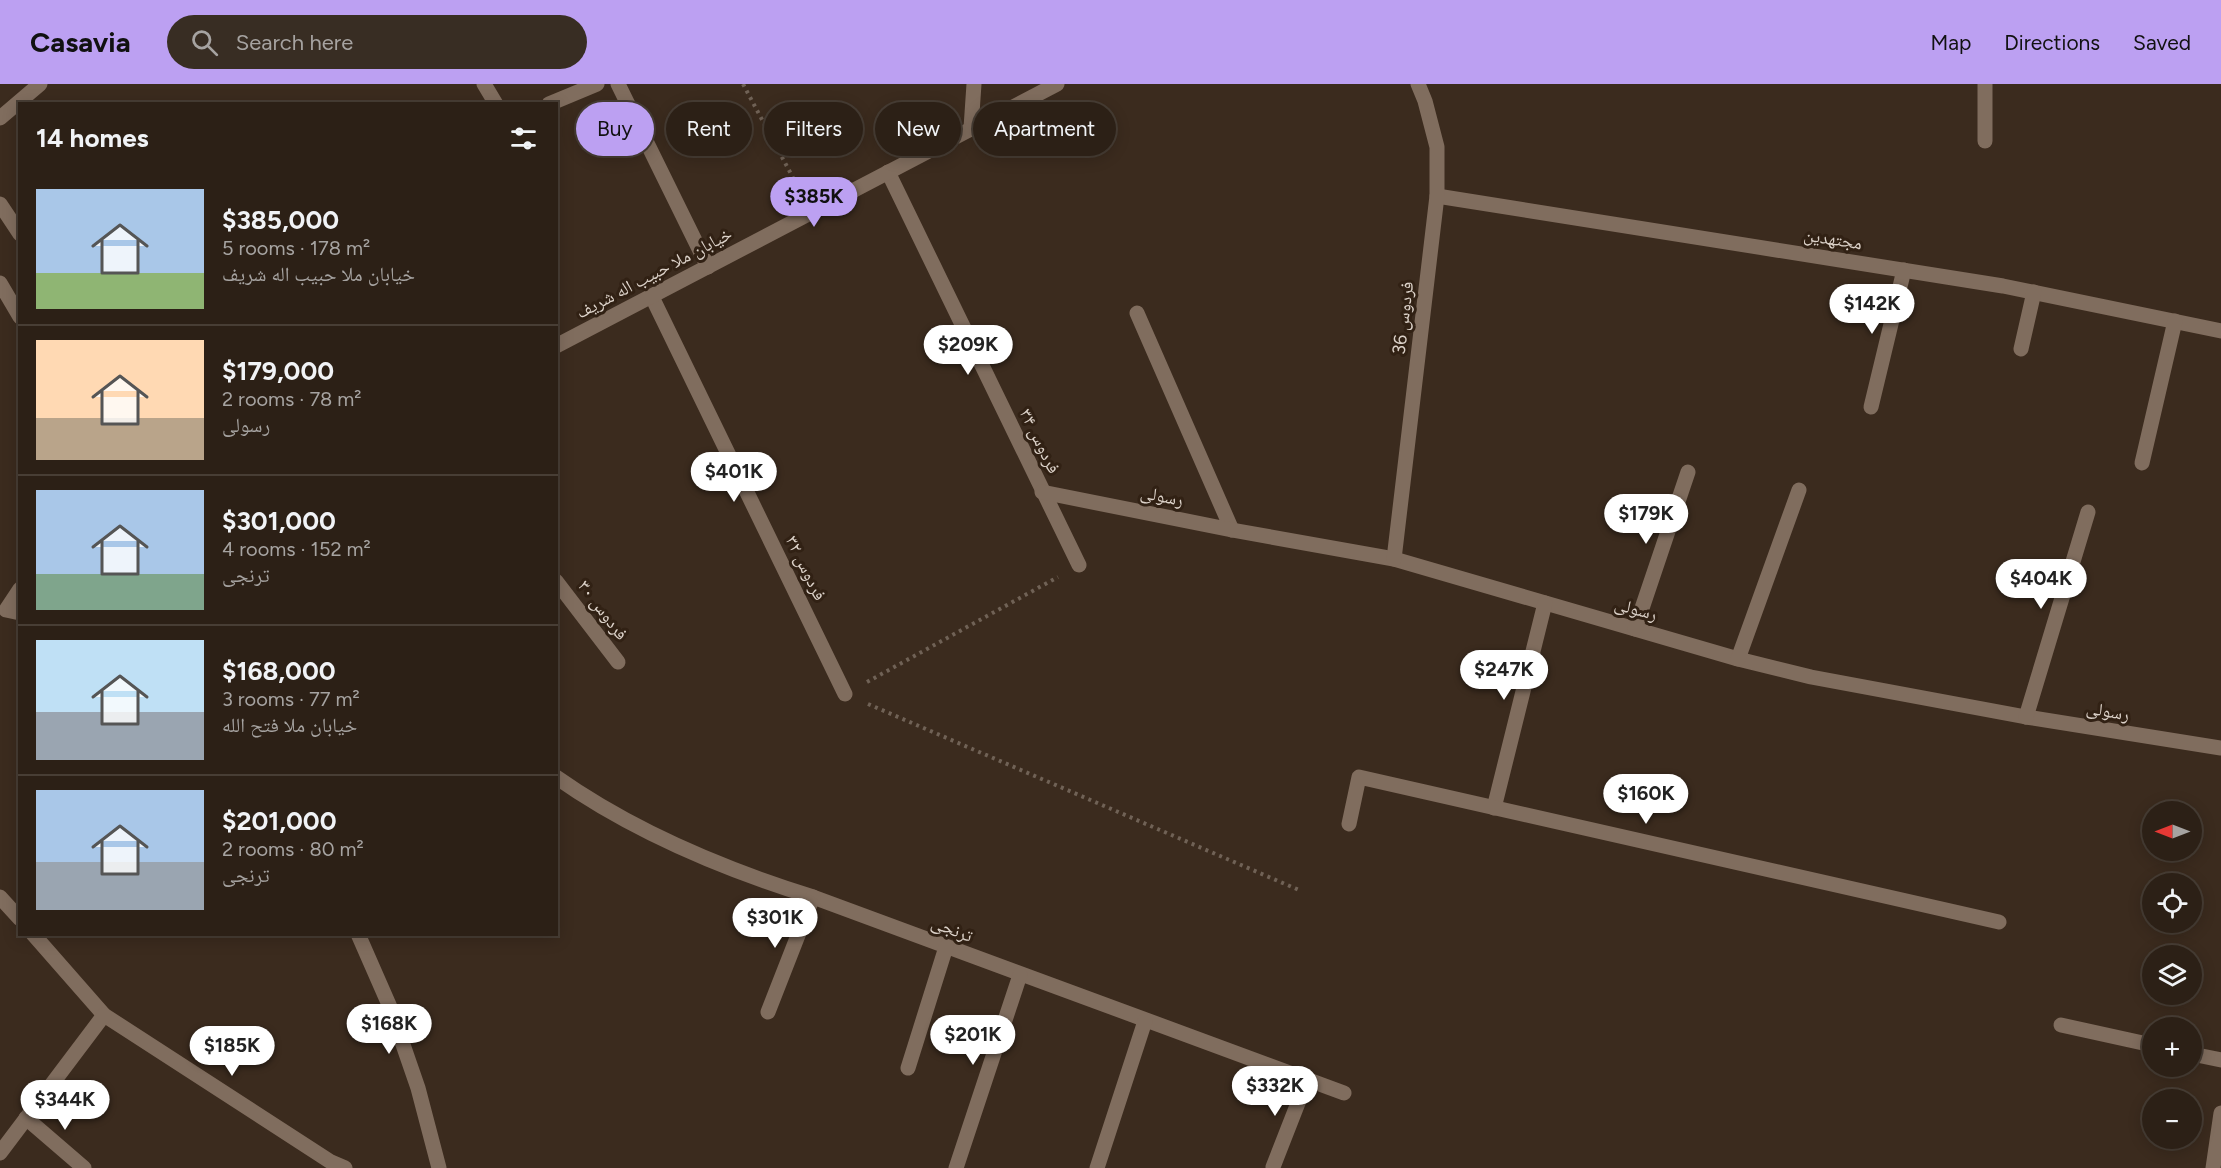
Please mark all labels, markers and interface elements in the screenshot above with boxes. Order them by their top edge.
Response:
search box [167,15,587,69]
text: Casavia [30,25,131,59]
icon: search [188,26,221,59]
text: Search here [236,29,353,56]
text: Map [1930,30,1971,55]
text: Directions [2004,30,2100,55]
text: Saved [2133,30,2191,55]
chip: Buy [576,102,654,156]
chip: Rent [666,102,752,156]
chip: Filters [764,102,863,156]
chip: New [875,102,961,156]
chip: Apartment [973,102,1116,156]
text: 14 homes [36,122,149,154]
icon: filters [507,122,540,155]
pin: $385K [772,177,856,228]
text: $385K [784,184,844,208]
text: $385,000 [222,204,339,236]
icon: home [84,213,156,285]
street label: خیابان ملا حبیب اله شریف [572,223,736,323]
street label: مجتهدین [1802,224,1864,254]
text: 5 rooms · 178 m² [222,236,370,260]
text: خیابان ملا حبیب اله شریف [222,262,415,286]
street label: فردوس 36 [1388,280,1418,356]
pin: $142K [1830,284,1914,335]
text: $142K [1843,291,1901,315]
pin: $209K [926,325,1010,376]
text: $209K [938,332,998,356]
text: $179,000 [222,355,334,387]
icon: home [84,364,156,436]
text: 2 rooms · 78 m² [222,387,362,411]
street label: فردوس ۳۴ [1015,405,1065,477]
text: رسولی [222,413,270,437]
pin: $401K [692,452,776,503]
text: $401K [705,459,763,483]
street label: رسولی [1139,481,1185,511]
pin: $179K [1604,494,1688,545]
text: $179K [1618,501,1674,525]
text: $301,000 [222,505,336,537]
icon: home [84,514,156,586]
street label: فردوس ۳۲ [781,532,831,604]
text: 4 rooms · 152 m² [222,537,371,561]
pin: $404K [1999,559,2083,610]
text: ترنجی [222,563,270,587]
text: $404K [2010,566,2072,590]
street label: فردوس ۳۰ [573,576,633,644]
street label: رسولی [1612,592,1660,626]
pin: $247K [1462,650,1546,701]
text: $168,000 [222,655,336,687]
text: $247K [1474,657,1534,681]
icon: home [84,664,156,736]
text: 3 rooms · 77 m² [222,687,360,711]
street label: رسولی [2085,696,2131,726]
text: خیابان ملا فتح الله [222,713,357,737]
pin: $160K [1604,774,1688,825]
text: $160K [1617,781,1675,805]
north arrow [2142,801,2202,861]
map controls [2142,801,2202,1149]
text: $201,000 [222,805,337,837]
icon: home [84,814,156,886]
text: 2 rooms · 80 m² [222,837,364,861]
text: ترنجی [222,863,270,887]
button: locate [2142,873,2202,933]
pin: $301K [733,898,817,949]
text: $301K [747,905,803,929]
street label: ترنجی [928,911,976,947]
button: layers [2142,945,2202,1005]
pin: $168K [347,1004,431,1055]
text: $168K [361,1011,417,1035]
pin: $201K [931,1015,1015,1066]
button: + [2142,1017,2202,1077]
text: $201K [944,1022,1002,1046]
pin: $185K [190,1026,274,1077]
text: $185K [204,1033,260,1057]
pin: $332K [1233,1066,1317,1117]
text: $332K [1246,1073,1304,1097]
pin: $344K [23,1080,107,1131]
text: $344K [35,1087,95,1111]
button: − [2142,1089,2202,1149]

